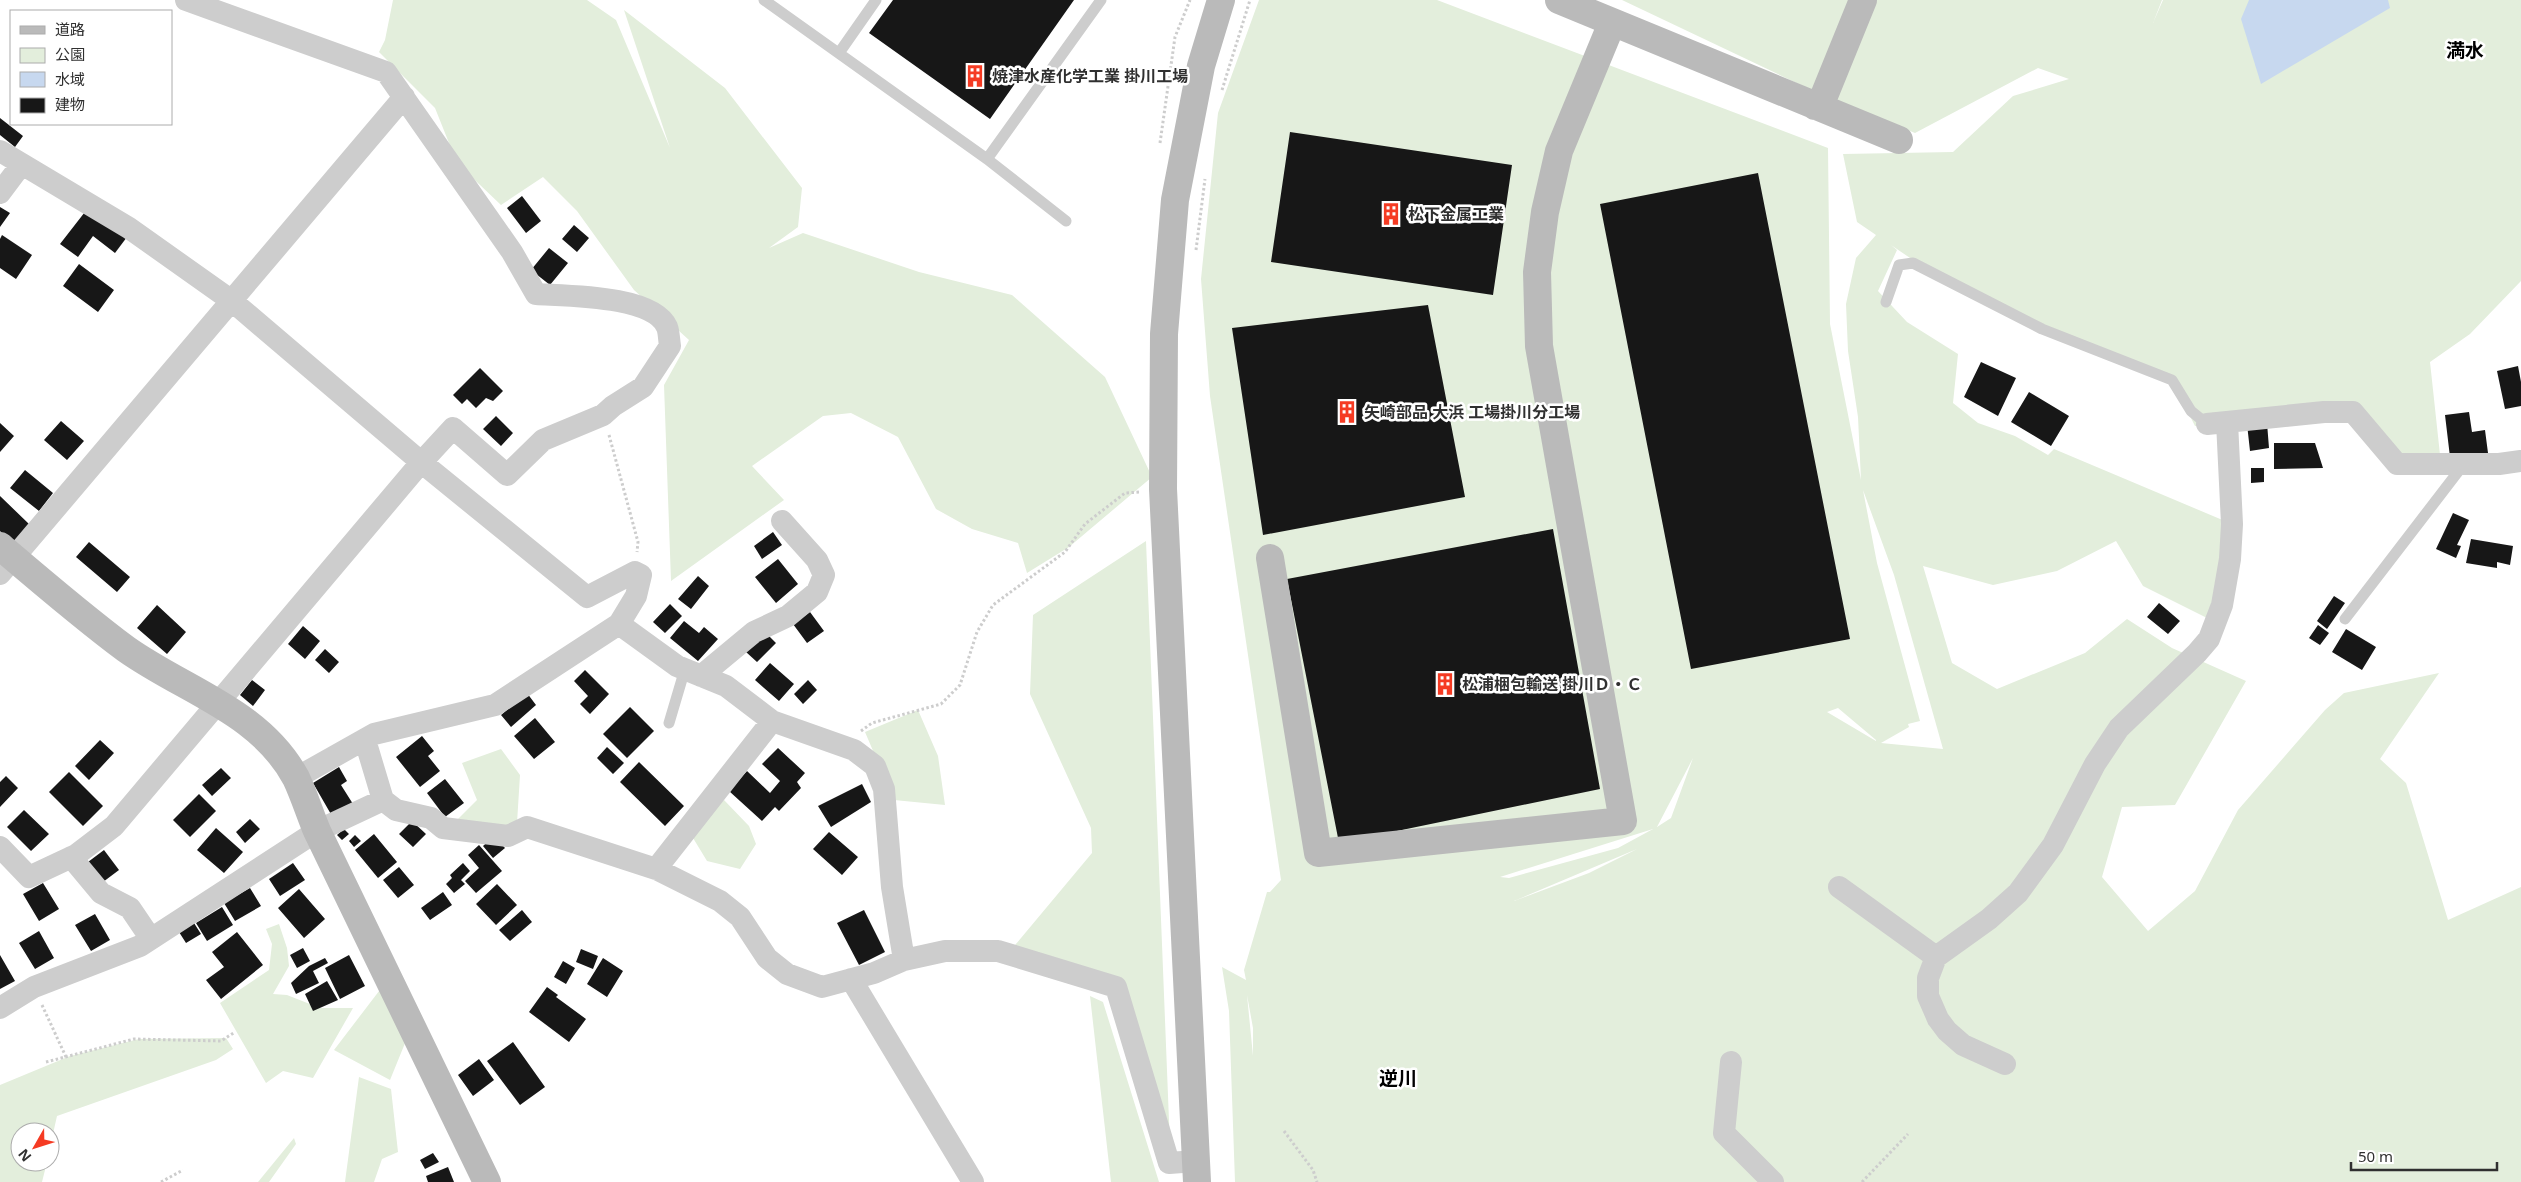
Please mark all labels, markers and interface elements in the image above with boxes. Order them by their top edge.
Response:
legend [10,10,172,125]
text: 道路 [55,19,85,39]
district label: 満水 [2446,37,2484,63]
text: 公園 [55,44,85,64]
building icon: 焼津水産化学工業 掛川工場 [962,63,988,89]
place label: 焼津水産化学工業 掛川工場 [992,65,1188,87]
text: 水域 [55,69,85,89]
text: 建物 [55,94,85,114]
building icon: 松下金属工業 [1378,201,1404,227]
place label: 松下金属工業 [1408,203,1504,225]
building icon: 矢崎部品 大浜 工場掛川分工場 [1334,399,1360,425]
place label: 矢崎部品 大浜 工場掛川分工場 [1364,401,1580,423]
building icon: 松浦梱包輸送 掛川Ｄ・Ｃ [1432,671,1458,697]
place label: 松浦梱包輸送 掛川Ｄ・Ｃ [1462,673,1642,695]
district label: 逆川 [1379,1065,1417,1091]
north arrow [10,1122,60,1172]
scale bar [2351,1140,2497,1172]
text: N [14,1145,35,1166]
text: 50 m [2358,1146,2393,1166]

